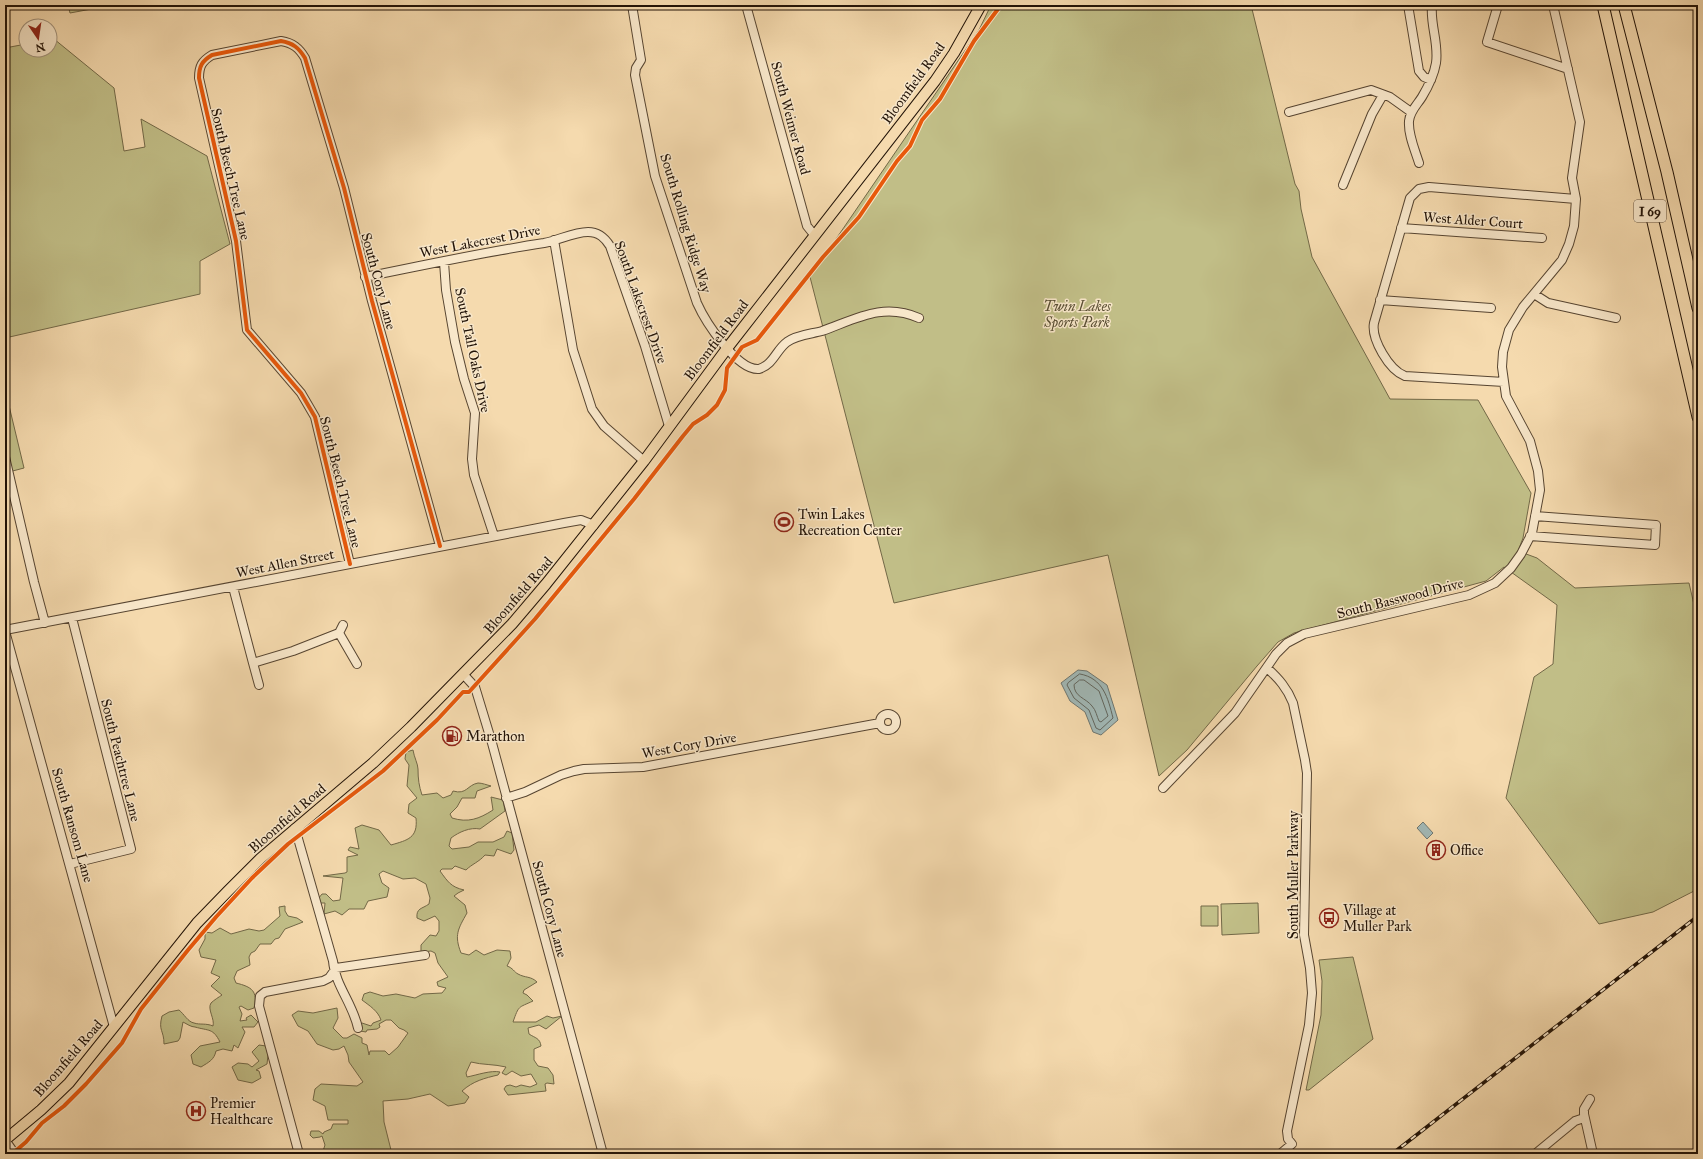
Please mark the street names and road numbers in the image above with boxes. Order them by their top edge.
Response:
street label: Bloomfield Road [878,39,949,127]
street label: South Weimer Road [767,60,814,177]
street label: South Beech Tree Lane [207,107,254,242]
street label: South Rolling Ridge Way [656,151,715,295]
road number: I 69 [1634,200,1666,222]
street label: West Alder Court [1422,209,1524,232]
street label: West Lakecrest Drive [418,221,542,262]
street label: South Cory Lane [357,231,400,332]
street label: South Lakecrest Drive [610,239,671,366]
street label: South Tall Oaks Drive [451,286,494,414]
street label: Bloomfield Road [681,297,752,384]
street label: South Beech Tree Lane [316,415,365,550]
street label: West Allen Street [234,546,336,581]
street label: Bloomfield Road [480,553,556,637]
street label: South Basswood Drive [1335,575,1465,622]
street label: South Peachtree Lane [97,697,144,823]
street label: West Cory Drive [641,729,738,762]
street label: South Ransom Lane [48,766,97,885]
street label: Bloomfield Road [245,780,329,856]
street label: South Muller Parkway [1285,810,1302,939]
street label: South Cory Lane [528,859,571,960]
street label: Bloomfield Road [30,1016,106,1100]

